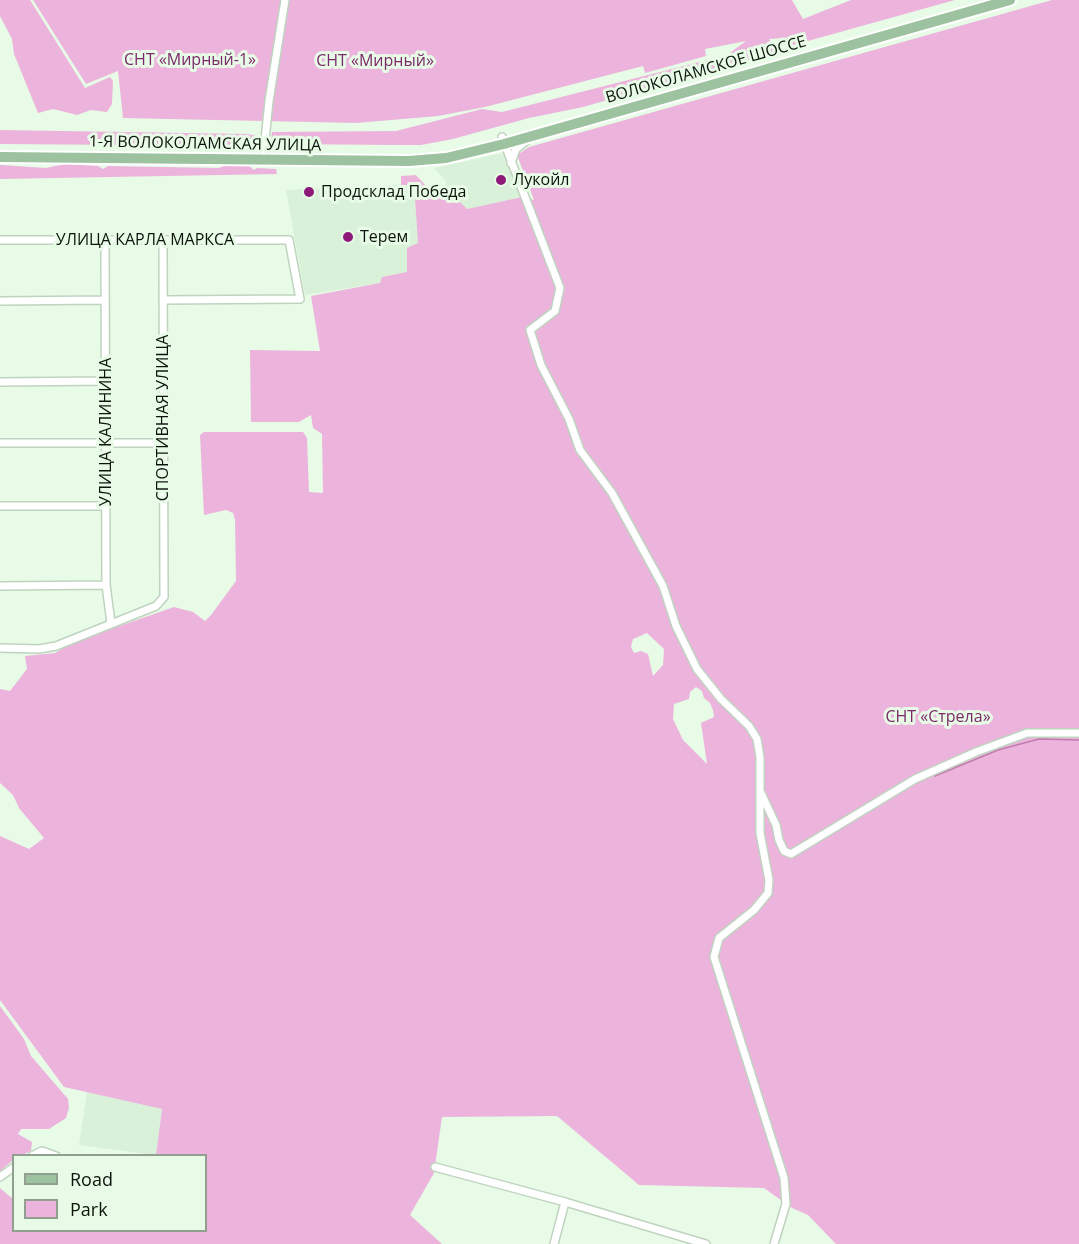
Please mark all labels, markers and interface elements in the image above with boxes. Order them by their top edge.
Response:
street label: ВОЛОКОЛАМСКОЕ ШОССЕ [603,32,809,108]
park label: СНТ «Мирный-1» [124,50,256,70]
park label: СНТ «Мирный» [316,51,434,71]
street label: 1-Я ВОЛОКОЛАМСКАЯ УЛИЦА [89,132,321,156]
place label: Лукойл [513,170,569,190]
marker: Лукойл [494,173,508,187]
place label: Продсклад Победа [321,182,466,202]
marker: Продсклад Победа [302,185,316,199]
place label: Терем [360,227,408,247]
street label: УЛИЦА КАРЛА МАРКСА [56,230,234,250]
marker: Терем [341,230,355,244]
street label: СПОРТИВНАЯ УЛИЦА [153,335,173,501]
street label: УЛИЦА КАЛИНИНА [96,358,116,506]
park label: СНТ «Стрела» [885,707,991,727]
legend [12,1154,207,1232]
text: Road [70,1167,113,1191]
text: Park [70,1197,108,1221]

